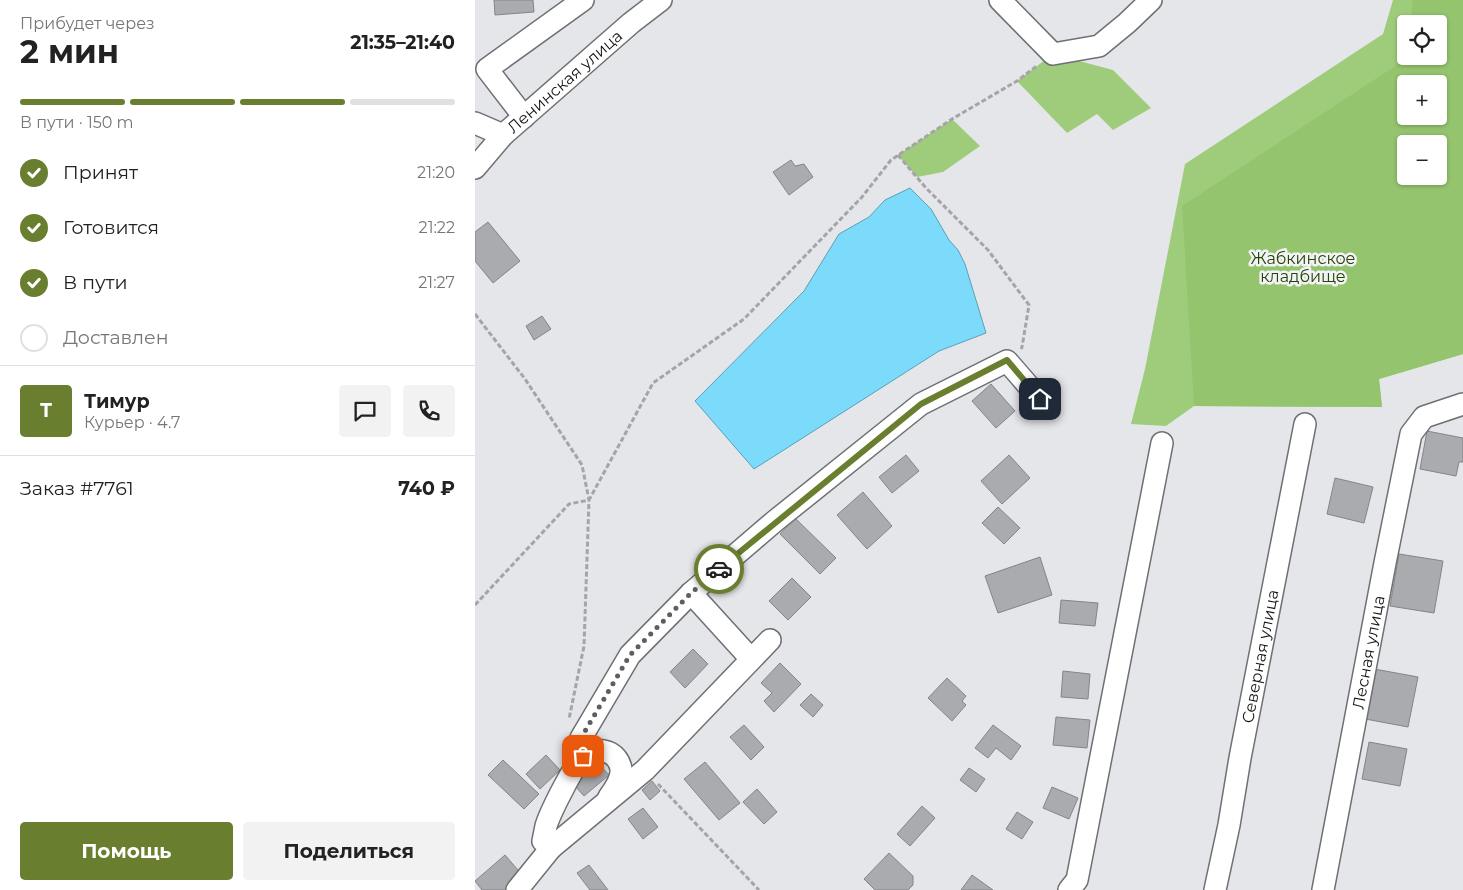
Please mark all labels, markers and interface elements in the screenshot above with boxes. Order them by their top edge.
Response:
text: Прибудет через [20,14,155,33]
map controls [1397,15,1447,185]
button: locate [1397,15,1447,65]
street label: Ленинская улица [503,26,626,137]
text: 21:35–21:40 [350,31,455,54]
text: 2 мин [20,32,119,71]
button: + [1397,75,1447,125]
text: В пути · 150 m [20,113,133,132]
button: − [1397,135,1447,185]
icon: check [20,159,48,187]
text: Принят [63,161,138,184]
text: 21:20 [417,163,455,182]
icon: check [20,214,48,242]
text: Готовится [63,216,159,239]
text: 21:22 [419,218,455,237]
park label: Жабкинское кладбище [1251,249,1356,286]
icon: check [20,269,48,297]
text: В пути [63,271,128,294]
text: 21:27 [418,273,455,292]
text: Доставлен [63,326,169,349]
pin [1019,378,1061,420]
button: chat [339,385,391,437]
button: phone [403,385,455,437]
icon: home [1026,385,1054,413]
text: Тимур [84,390,150,413]
text: Т [40,399,52,422]
text: Курьер · 4.7 [84,413,181,432]
text: Заказ #7761 [20,477,134,500]
text: 740 ₽ [398,477,455,500]
courier [694,544,744,594]
icon: car [705,555,733,583]
street label: Северная улица [1238,588,1283,725]
street label: Лесная улица [1348,594,1389,711]
pin [562,735,604,777]
icon: bag [569,742,597,770]
button: Помощь [20,822,233,880]
button: Поделиться [243,822,455,880]

